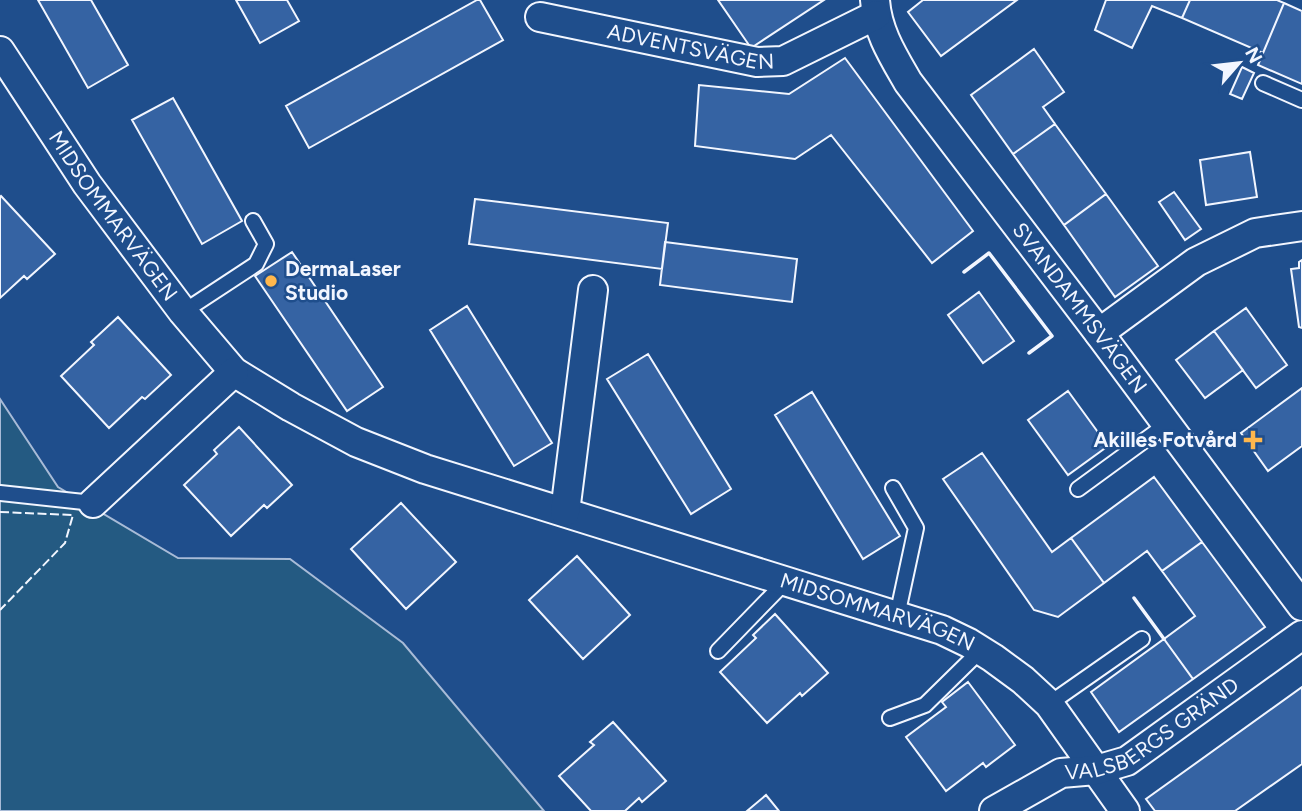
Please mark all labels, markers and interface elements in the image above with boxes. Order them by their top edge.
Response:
street label: ADVENTSVÄGEN [605,18,775,74]
north arrow [1204,28,1274,98]
text: N [1240,43,1267,67]
street label: MIDSOMMARVÄGEN [44,126,183,305]
street label: SVANDAMMSVÄGEN [1007,217,1152,398]
place label: DermaLaser Studio [285,256,401,305]
marker: DermaLaser Studio [263,273,279,289]
place label: Akilles Fotvård [1093,427,1237,452]
marker: Akilles Fotvård [1243,430,1263,450]
street label: MIDSOMMARVÄGEN [777,567,979,656]
street label: VALSBERGS GRÄND [1064,672,1243,785]

